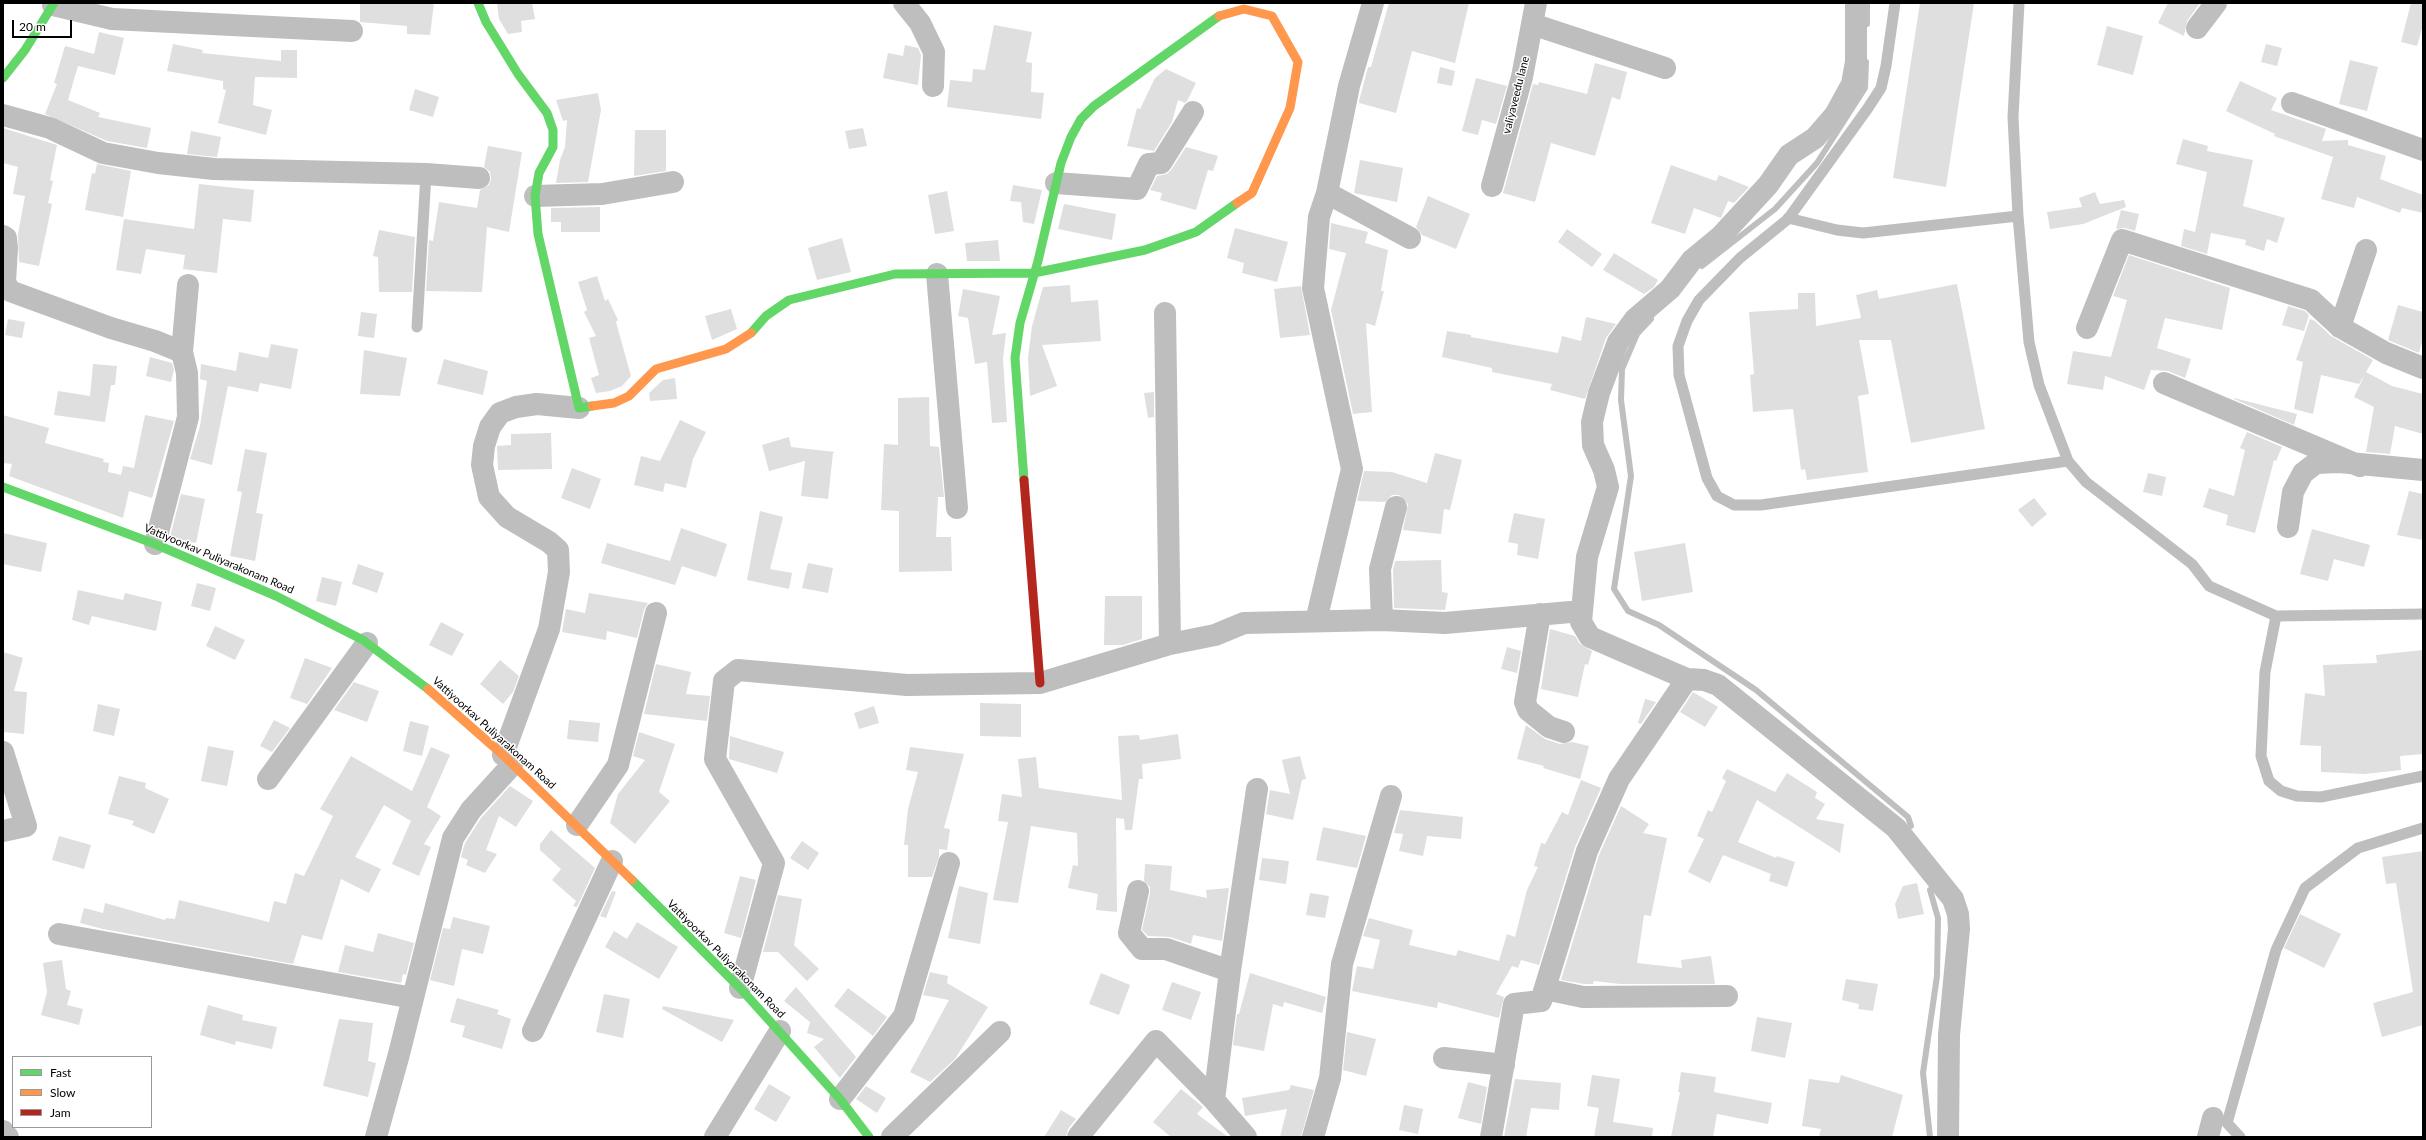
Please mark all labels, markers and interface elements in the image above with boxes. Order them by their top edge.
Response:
scale bar [14,12,74,38]
text: 20 m [19,19,46,34]
street label: valiyaveedu lane [1500,55,1532,135]
street label: Vattiyoorkav Puliyarakonam Road [142,521,296,597]
street label: Vattiyoorkav Puliyarakonam Road [430,674,558,792]
street label: Vattiyoorkav Puliyarakonam Road [664,897,788,1021]
legend [12,1056,152,1128]
text: Fast [50,1065,71,1080]
text: Slow [50,1085,75,1100]
text: Jam [50,1105,71,1120]

